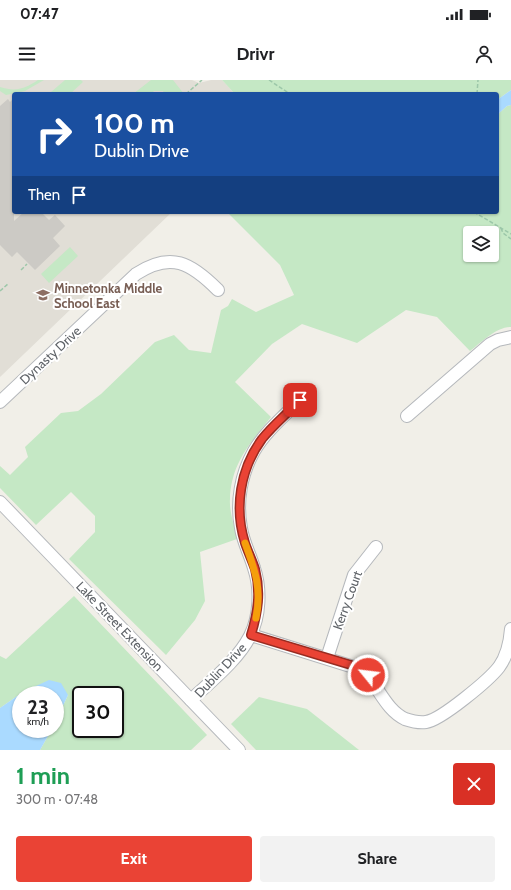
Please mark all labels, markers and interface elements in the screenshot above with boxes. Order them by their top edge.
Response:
text: 07:47 [20,5,59,23]
icon: menu [16,43,38,65]
text: Drivr [237,43,274,65]
icon: person [473,43,495,65]
text: 100 m [94,106,175,140]
icon: right [28,108,80,160]
text: Dublin Drive [94,140,189,162]
icon: arrive [68,184,90,206]
text: Then [28,186,60,204]
map controls [463,226,499,262]
button: layers [463,226,499,262]
place label: Minnetonka Middle School East [54,280,163,311]
school or university icon: Minnetonka Middle School East [35,287,51,303]
street label: Dynasty Drive [16,322,84,387]
pin [283,383,317,417]
icon: arrive [289,389,311,411]
street label: Kerry Court [329,568,365,632]
street label: Lake Street Extension [73,578,167,674]
street label: Dublin Drive [191,639,249,701]
position arrow [347,654,389,696]
speed limit sign: 30 [72,686,124,738]
text: 23 [27,695,49,719]
text: km/h [27,715,49,728]
text: 1 min [16,761,70,790]
button: close [453,763,495,805]
text: 300 m · 07:48 [16,791,98,807]
button: Exit [16,836,252,882]
button: Share [260,836,495,882]

